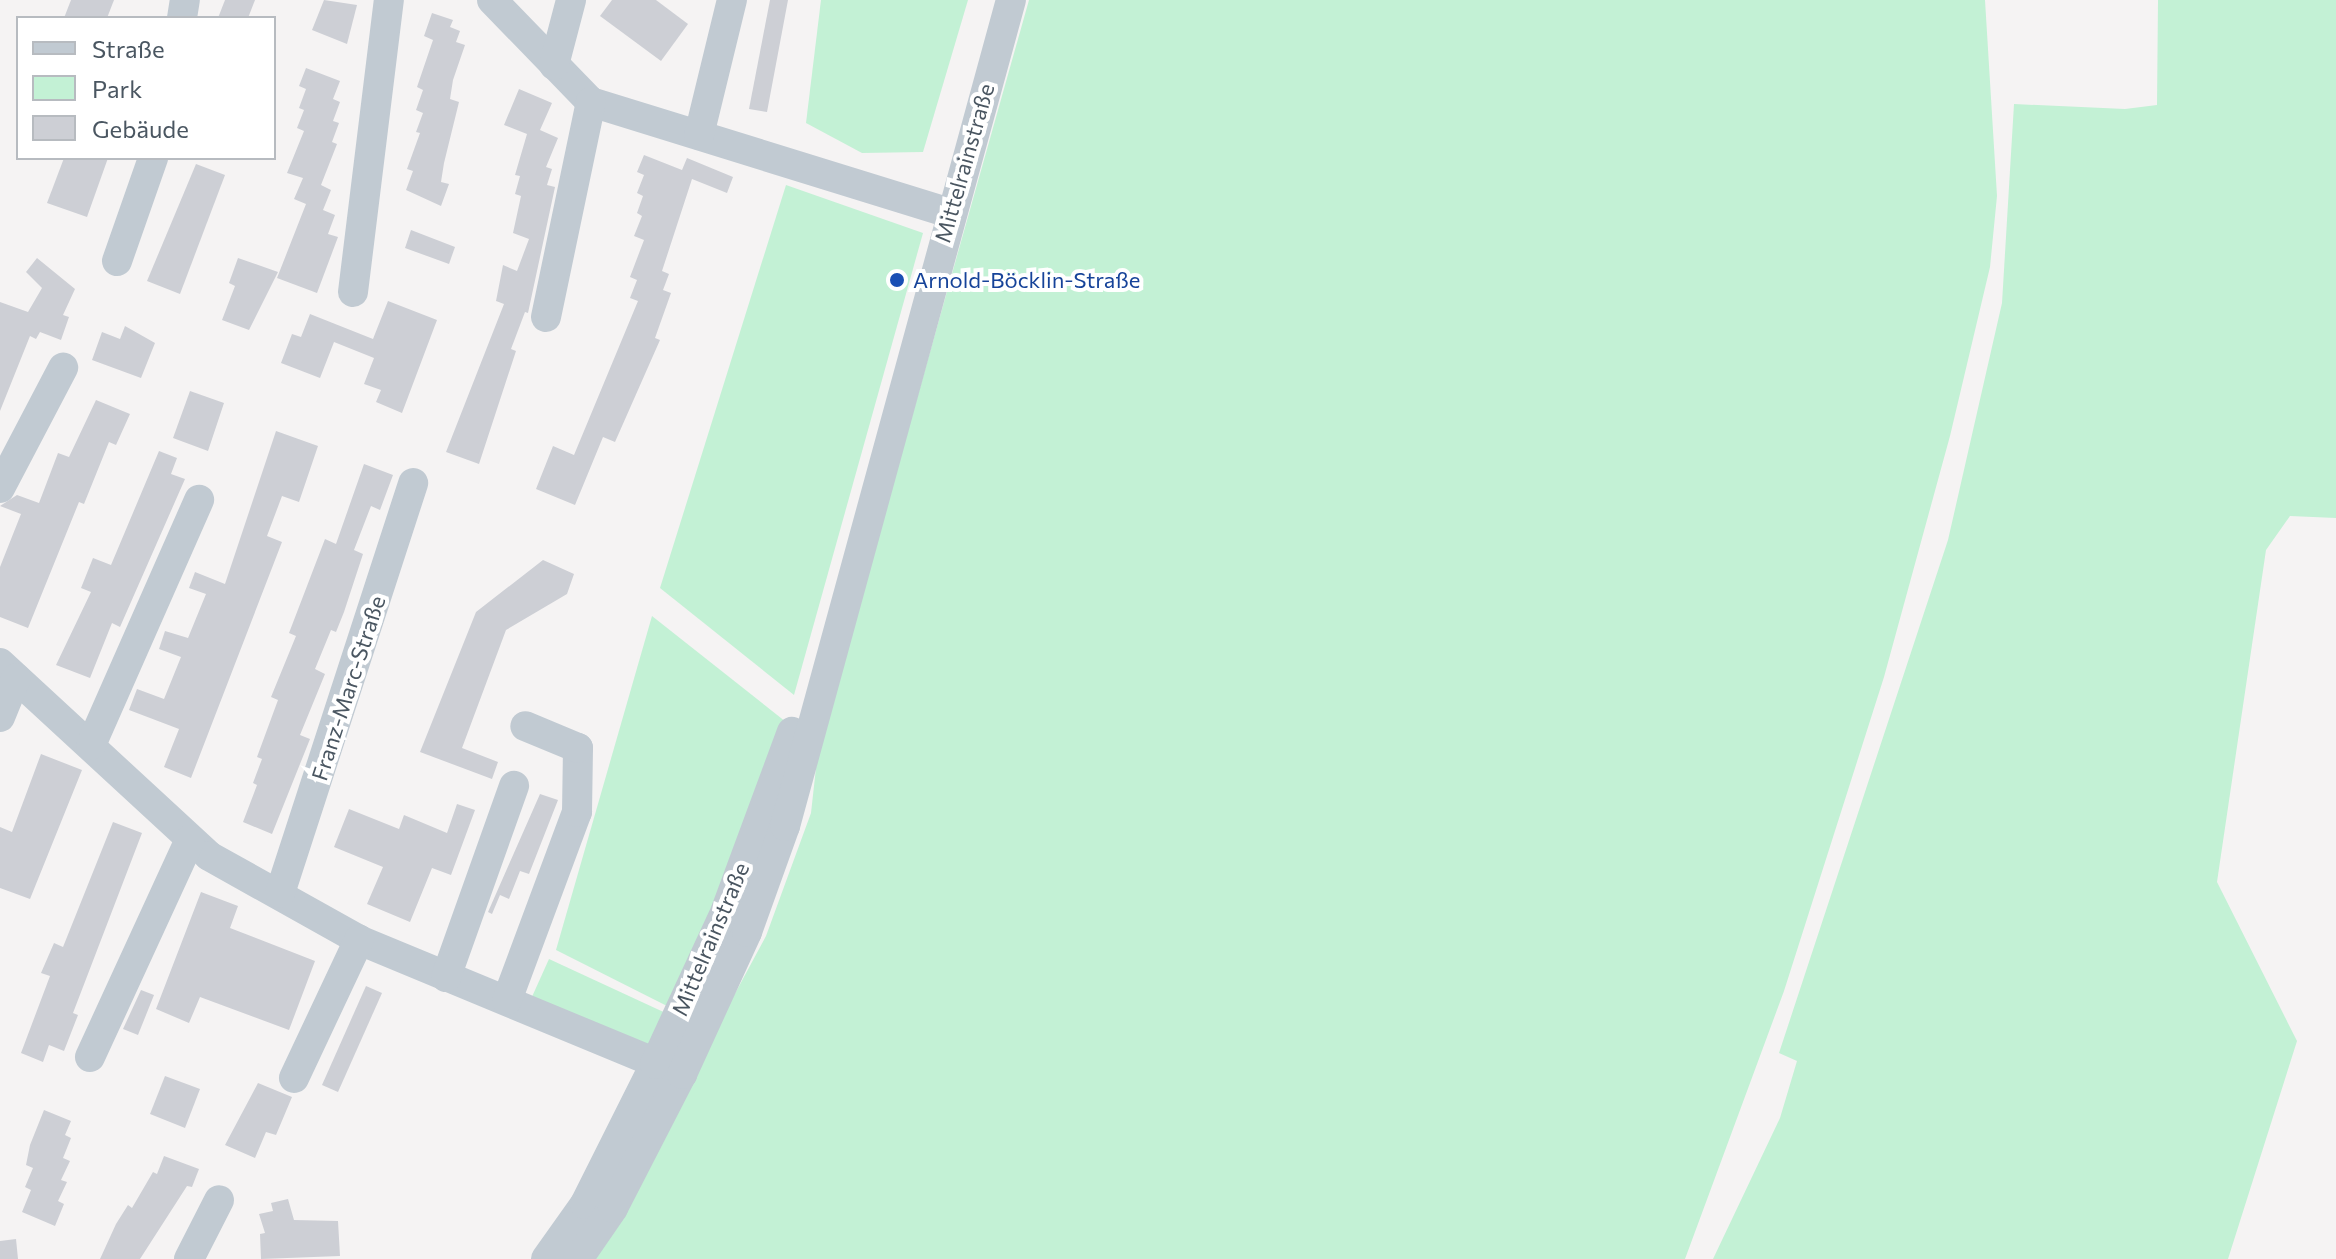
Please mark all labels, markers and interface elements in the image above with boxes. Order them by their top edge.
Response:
legend [16,16,276,160]
text: Straße [92,34,165,63]
text: Park [92,74,142,103]
street label: Mittelrainstraße [929,80,999,246]
text: Gebäude [92,114,189,143]
place label: Arnold-Böcklin-Straße [913,267,1140,293]
marker: Arnold-Böcklin-Straße [888,271,906,289]
street label: Franz-Marc-Straße [306,592,390,784]
street label: Mittelrainstraße [666,858,754,1020]

